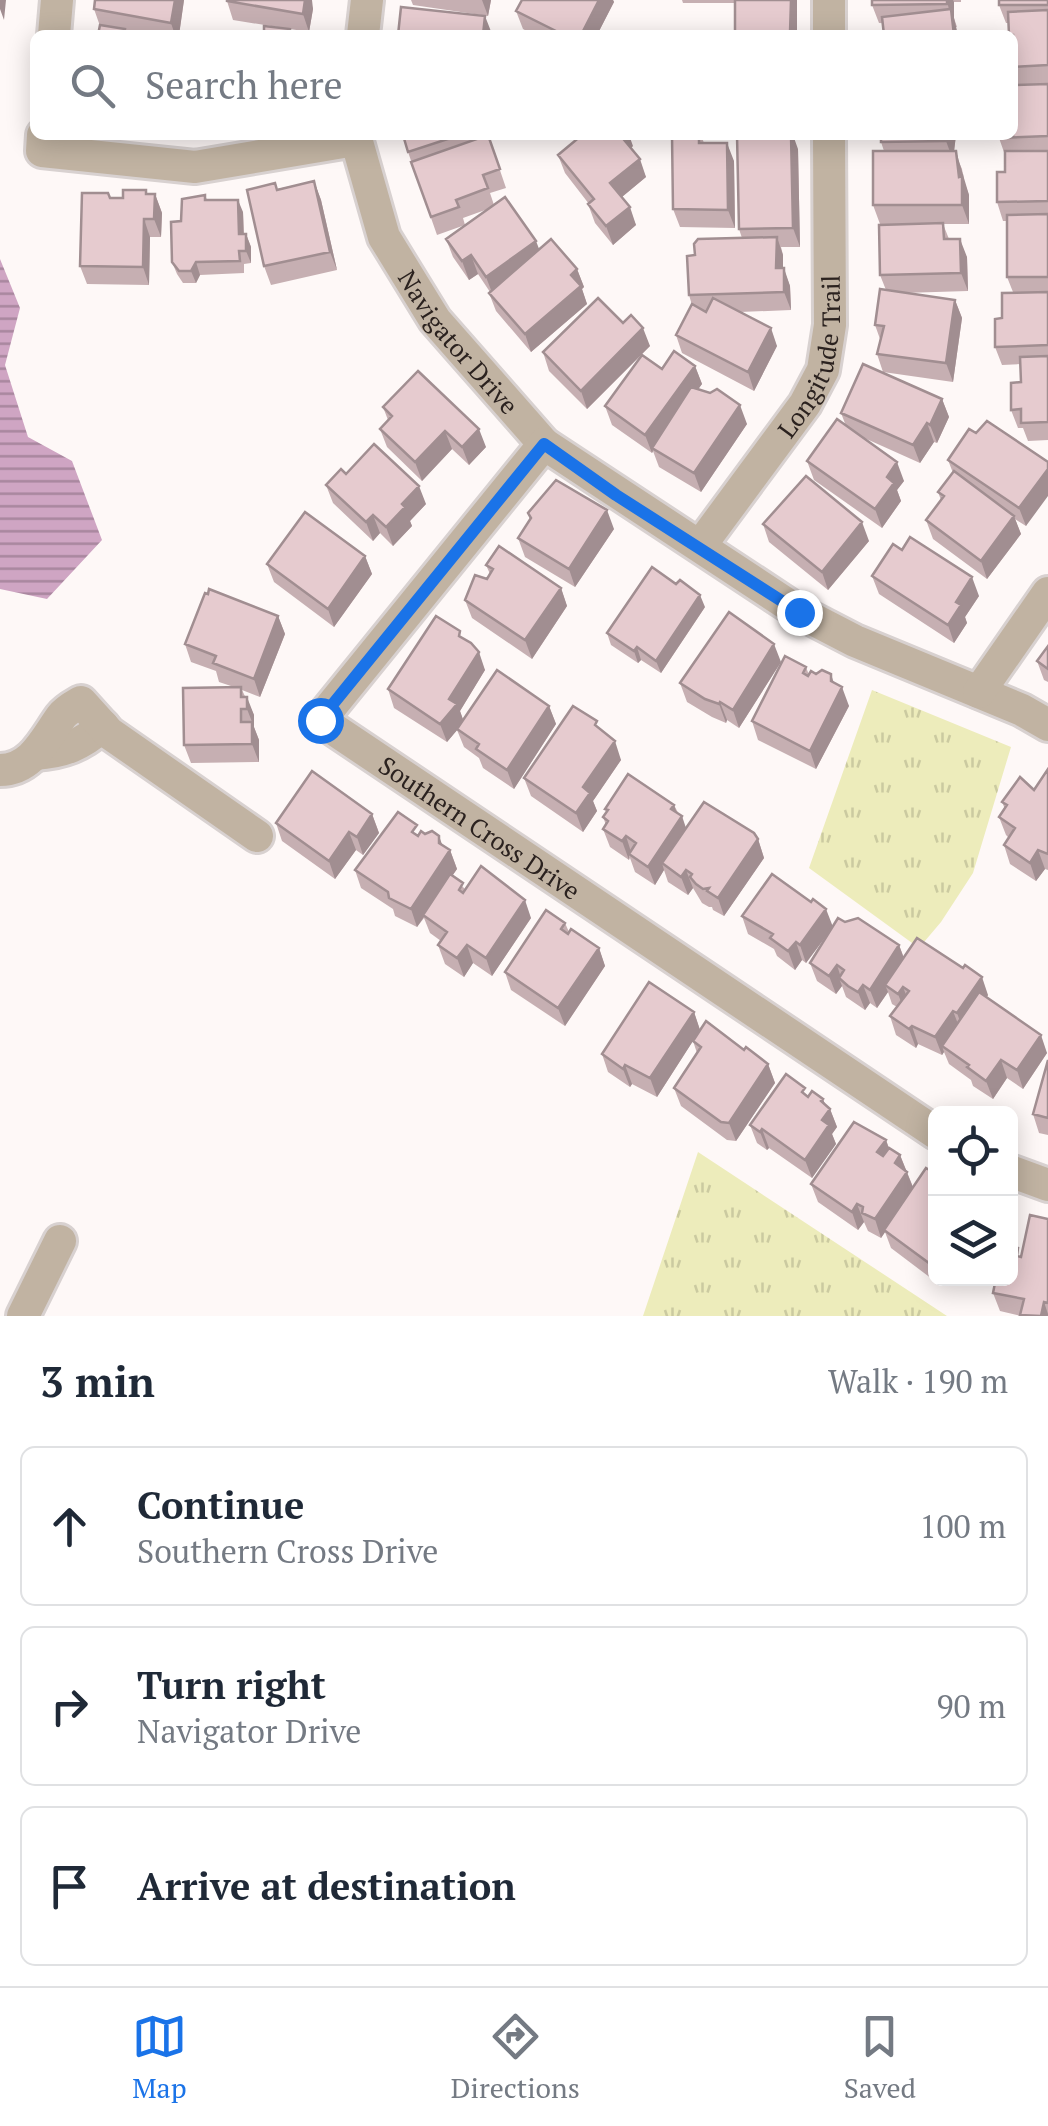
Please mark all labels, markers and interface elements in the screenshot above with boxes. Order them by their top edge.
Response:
search box [30,30,1018,140]
icon: search [65,58,120,113]
text: Search here [145,60,343,110]
street label: Navigator Drive [392,264,526,420]
street label: Longitude Trail [770,275,847,444]
route end [777,590,823,636]
route start [298,698,344,744]
street label: Southern Cross Drive [373,748,587,907]
map controls [928,1106,1018,1286]
button: locate [928,1106,1018,1196]
button: layers [928,1196,1018,1286]
text: 3 min [40,1353,155,1409]
text: Walk · 190 m [828,1360,1008,1402]
text: Continue [137,1480,304,1530]
icon: ahead [42,1499,97,1554]
text: 100 m [919,1505,1006,1547]
text: Southern Cross Drive [137,1530,438,1572]
text: Turn right [137,1660,326,1710]
icon: right [42,1679,97,1734]
text: 90 m [936,1685,1006,1727]
text: Navigator Drive [137,1710,361,1752]
icon: arrive [42,1859,97,1914]
text: Arrive at destination [137,1861,516,1911]
tab: Map [132,2009,187,2106]
tab: Directions [451,2009,580,2106]
tab: Saved [844,2009,916,2106]

